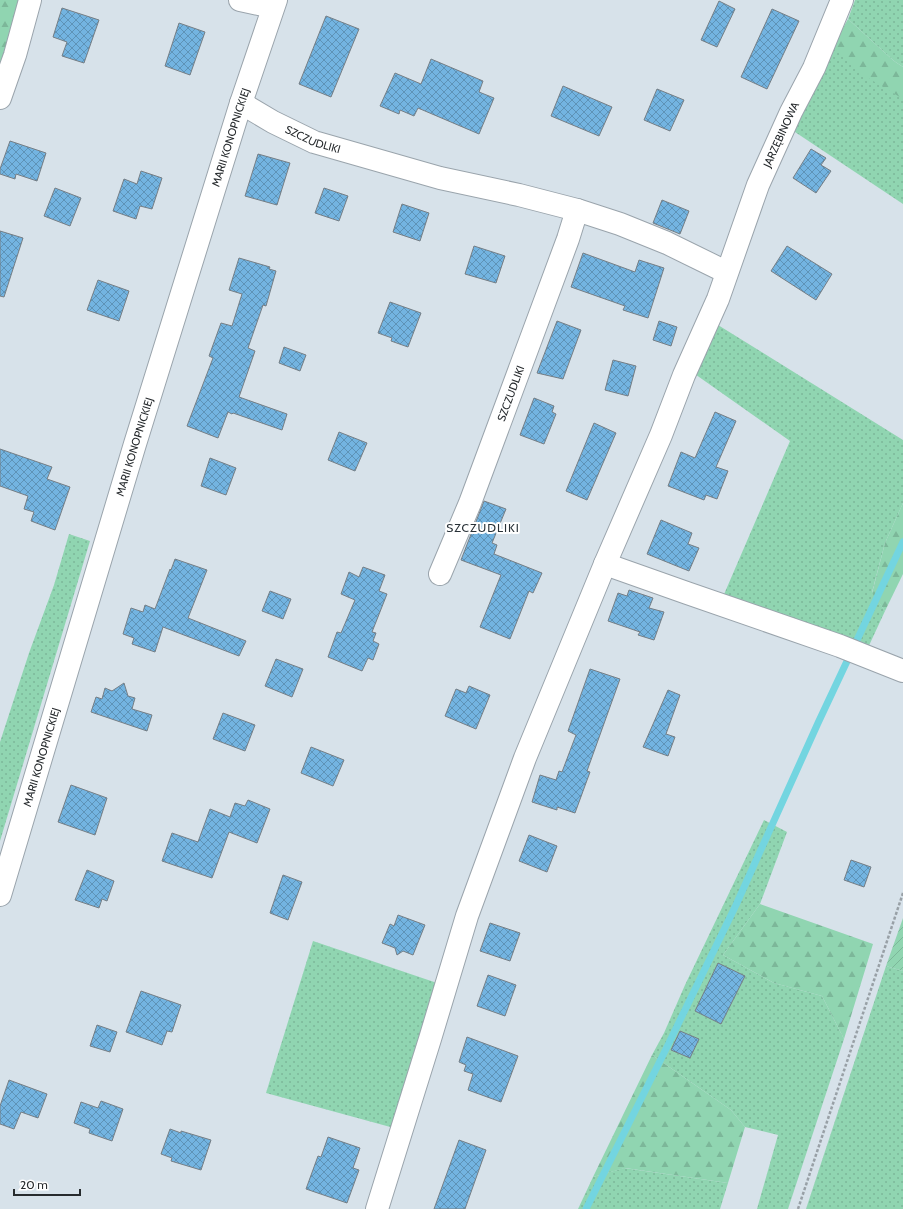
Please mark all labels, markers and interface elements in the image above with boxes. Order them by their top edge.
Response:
street label: MARII KONOPNICKIEJ [208,86,253,188]
street label: JARZĘBINOWA [759,99,802,171]
street label: SZCZUDLIKI [283,122,342,156]
street label: SZCZUDLIKI [494,364,527,423]
street label: MARII KONOPNICKIEJ [113,396,156,498]
district label: SZCZUDLIKI [446,520,520,535]
street label: MARII KONOPNICKIEJ [20,706,63,808]
scale bar [14,1171,80,1197]
text: 20 m [20,1177,48,1192]

